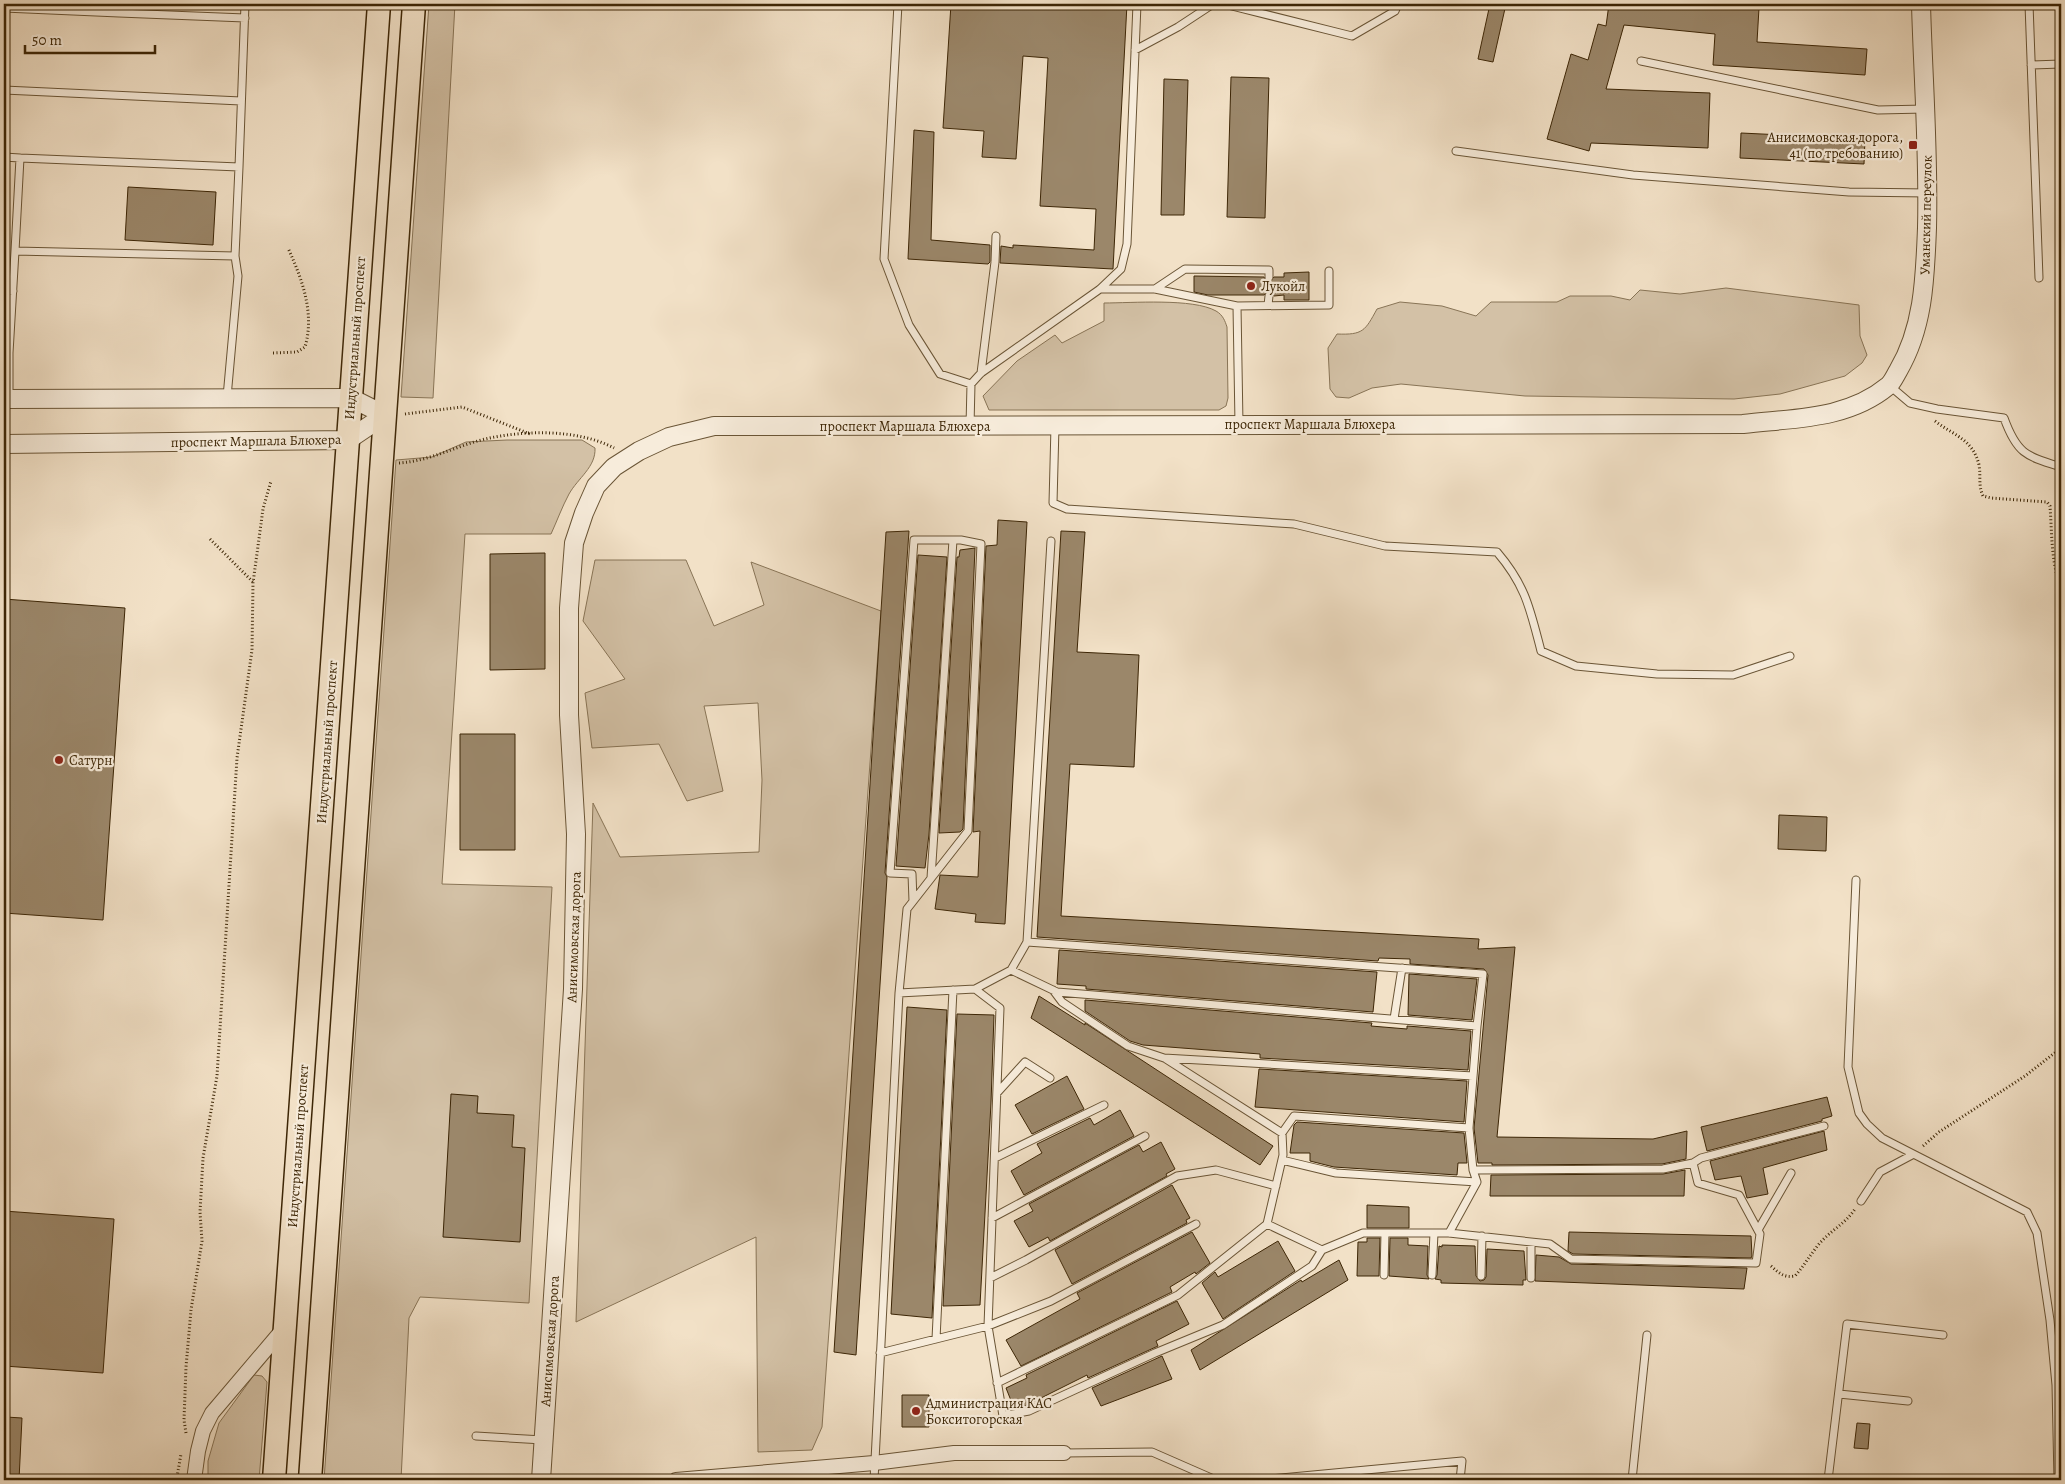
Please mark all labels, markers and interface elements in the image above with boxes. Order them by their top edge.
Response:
scale bar [25,22,155,54]
text: 50 m [32,30,62,50]
place label: Анисимовская дорога, 41 (по требованию) [1767,128,1903,163]
marker: Анисимовская дорога, 41 (по требованию) [1907,139,1919,151]
street label: Уманский переулок [1915,155,1937,275]
street label: Индустриальный проспект [340,256,370,420]
place label: Лукойл [1261,277,1305,296]
marker: Лукойл [1245,280,1257,292]
street label: проспект Маршала Блюхера [1225,415,1396,434]
street label: проспект Маршала Блюхера [820,417,991,436]
street label: проспект Маршала Блюхера [170,430,342,452]
street label: Индустриальный проспект [312,660,342,824]
place label: Сатурн [69,751,112,770]
marker: Сатурн [53,754,65,766]
street label: Анисимовская дорога [562,870,586,1004]
street label: Индустриальный проспект [283,1064,313,1228]
street label: Анисимовская дорога [536,1274,564,1408]
place label: Администрация КАС Бокситогорская [925,1394,1052,1429]
marker: Администрация КАС Бокситогорская [910,1405,922,1417]

